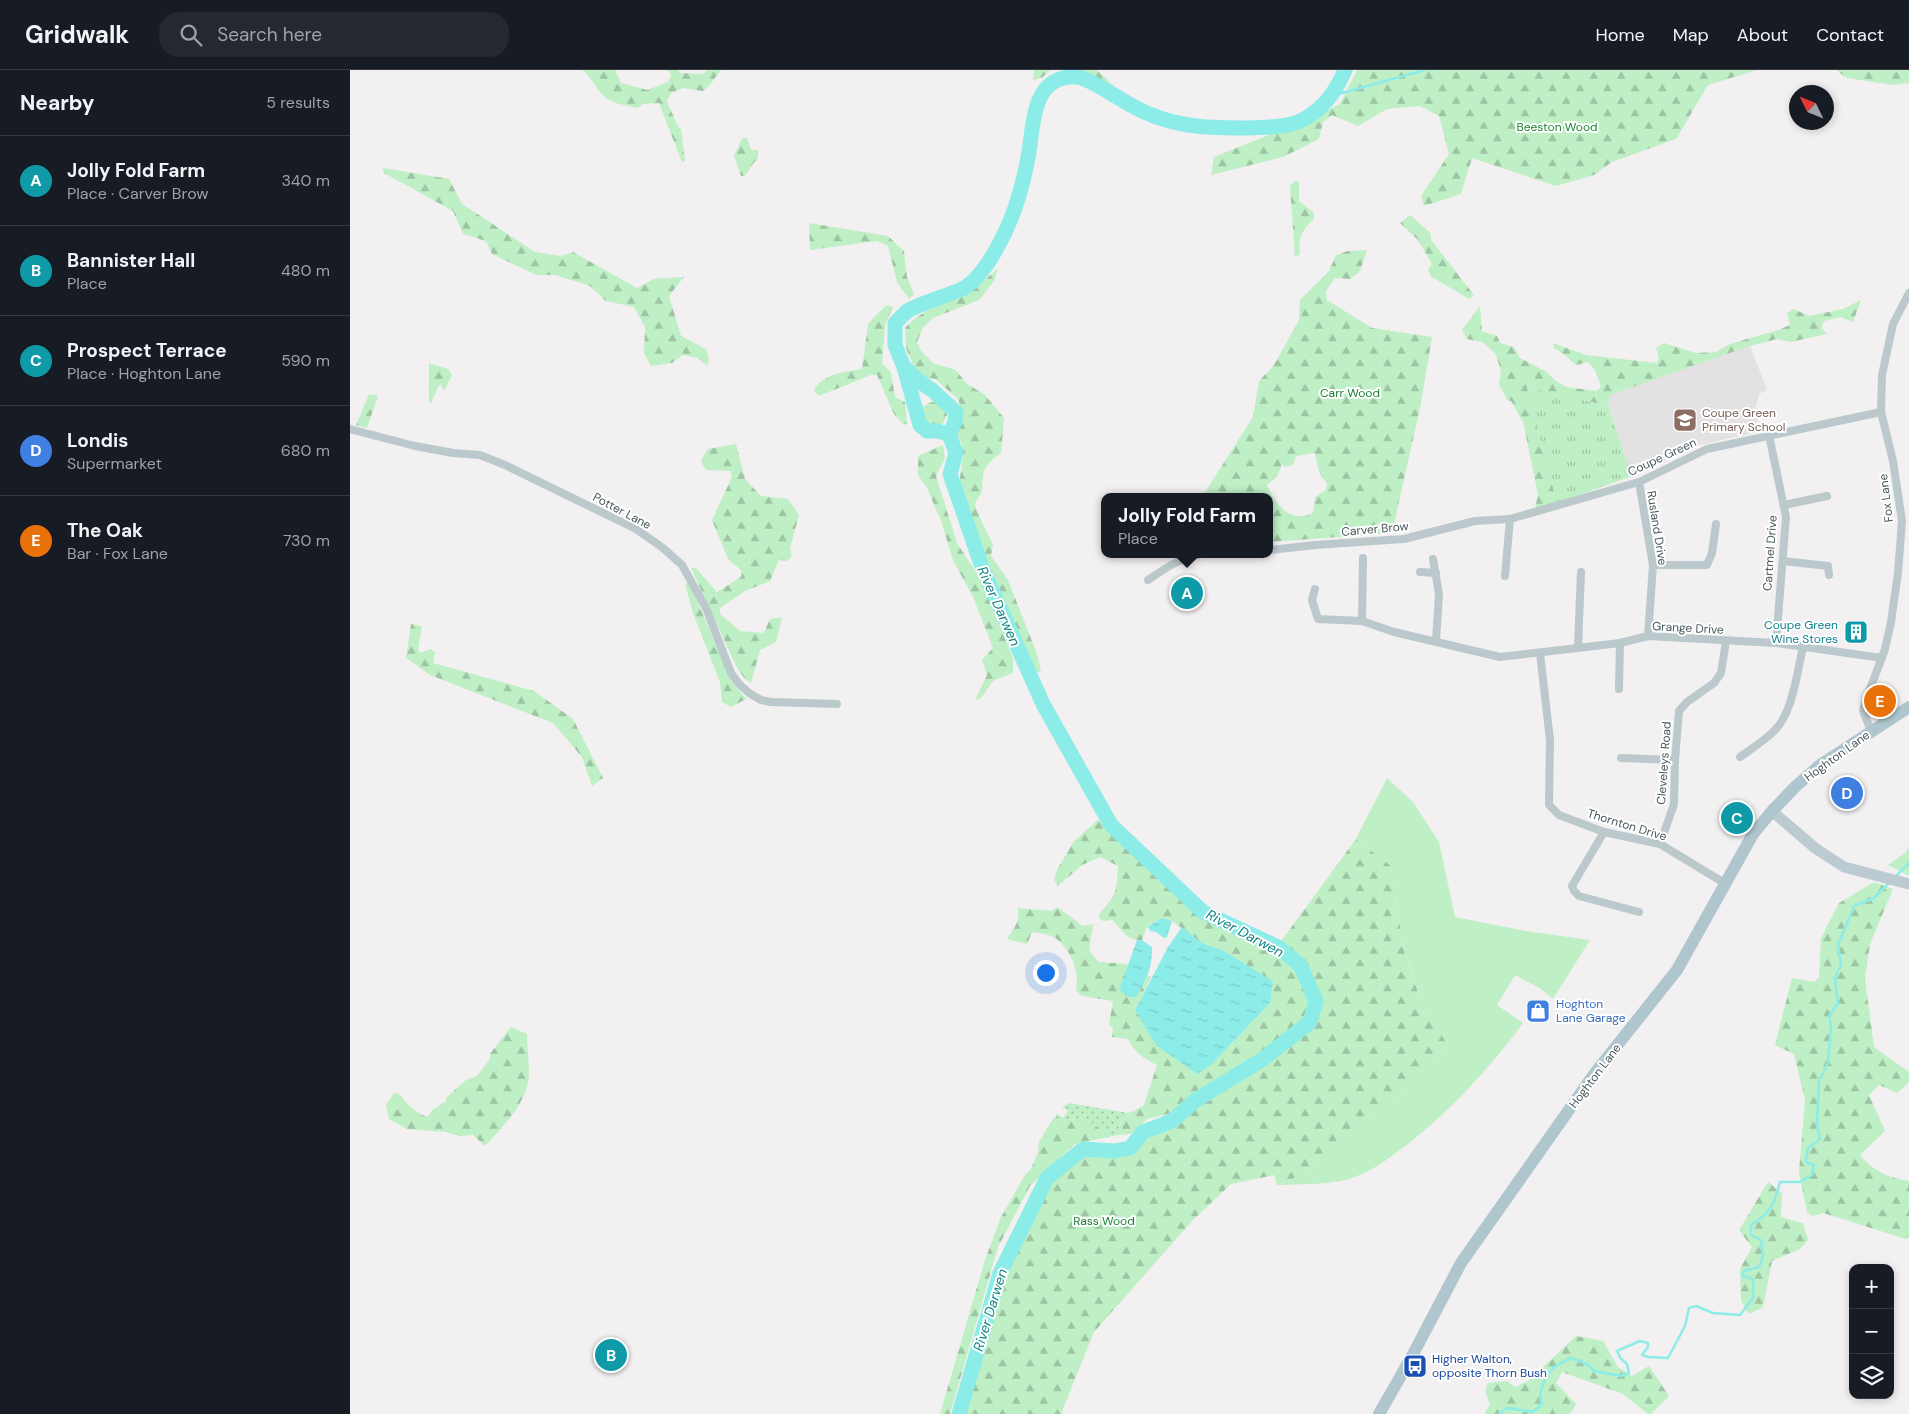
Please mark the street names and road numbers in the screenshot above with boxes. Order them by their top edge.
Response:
street label: Coupe Green [1625,434,1699,480]
street label: Fox Lane [1875,473,1897,523]
street label: Potter Lane [590,489,654,533]
street label: Rusland Drive [1643,490,1671,567]
street label: Cartmel Drive [1759,514,1781,592]
street label: Carver Brow [1341,518,1409,540]
street label: Grange Drive [1652,618,1724,638]
street label: Cleveleys Road [1653,721,1675,805]
street label: Hoghton Lane [1801,727,1873,785]
street label: Thornton Drive [1585,805,1669,845]
street label: Hoghton Lane [1565,1040,1625,1112]

